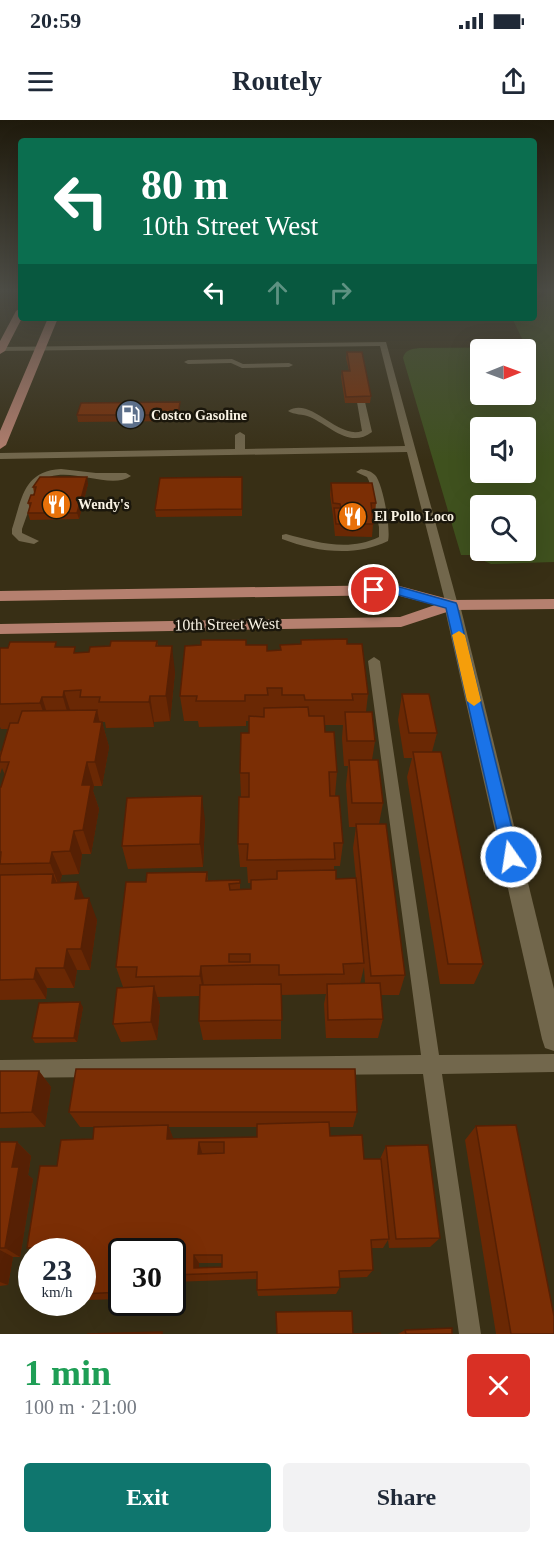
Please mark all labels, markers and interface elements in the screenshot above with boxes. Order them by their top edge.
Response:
text: 20:59 [30,8,81,33]
icon: menu [24,65,57,98]
icon: share [497,65,530,98]
text: Routely [232,66,322,96]
icon: left [42,162,120,240]
text: 80 m [141,162,229,208]
text: 10th Street West [141,211,318,241]
icon: left [198,276,231,309]
icon: ahead [261,276,294,309]
icon: right [324,276,357,309]
north arrow [470,339,536,405]
map controls [470,339,536,561]
fuel station icon: Costco Gasoline [114,399,146,431]
place label: Costco Gasoline [151,408,247,423]
button: sound [470,417,536,483]
restaurant icon: Wendy's [41,488,73,520]
button: search [470,495,536,561]
place label: Wendy's [78,497,130,512]
restaurant icon: El Pollo Loco [337,500,369,532]
place label: El Pollo Loco [374,509,454,524]
pin [348,564,399,615]
icon: arrive [357,573,390,606]
street label: 10th Street West [174,615,280,633]
position arrow [479,825,543,889]
speed limit sign: 30 [108,1238,186,1316]
text: 23 [42,1253,72,1286]
text: km/h [42,1284,72,1300]
text: 1 min [24,1353,111,1393]
button: close [467,1354,530,1417]
text: 100 m · 21:00 [24,1396,137,1418]
button: Exit [24,1463,271,1532]
button: Share [283,1463,530,1532]

